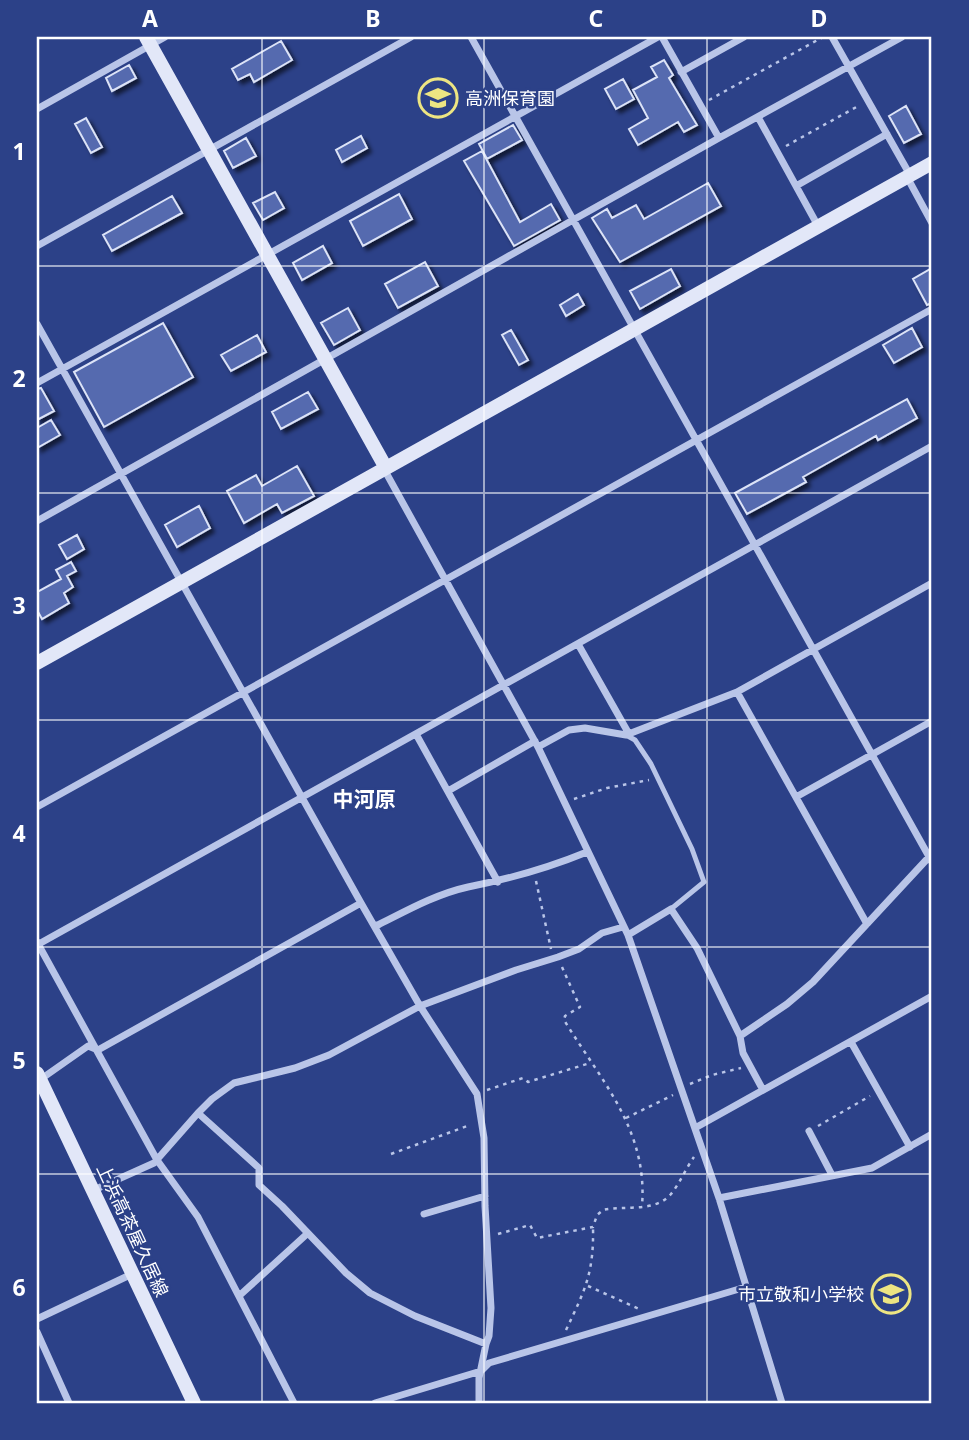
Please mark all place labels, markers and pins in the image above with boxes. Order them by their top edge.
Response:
school or university icon: 高洲保育園 [417,77,459,119]
place label: 高洲保育園 [465,86,555,110]
school or university icon: 市立敬和小学校 [870,1273,912,1315]
place label: 市立敬和小学校 [738,1282,864,1306]

